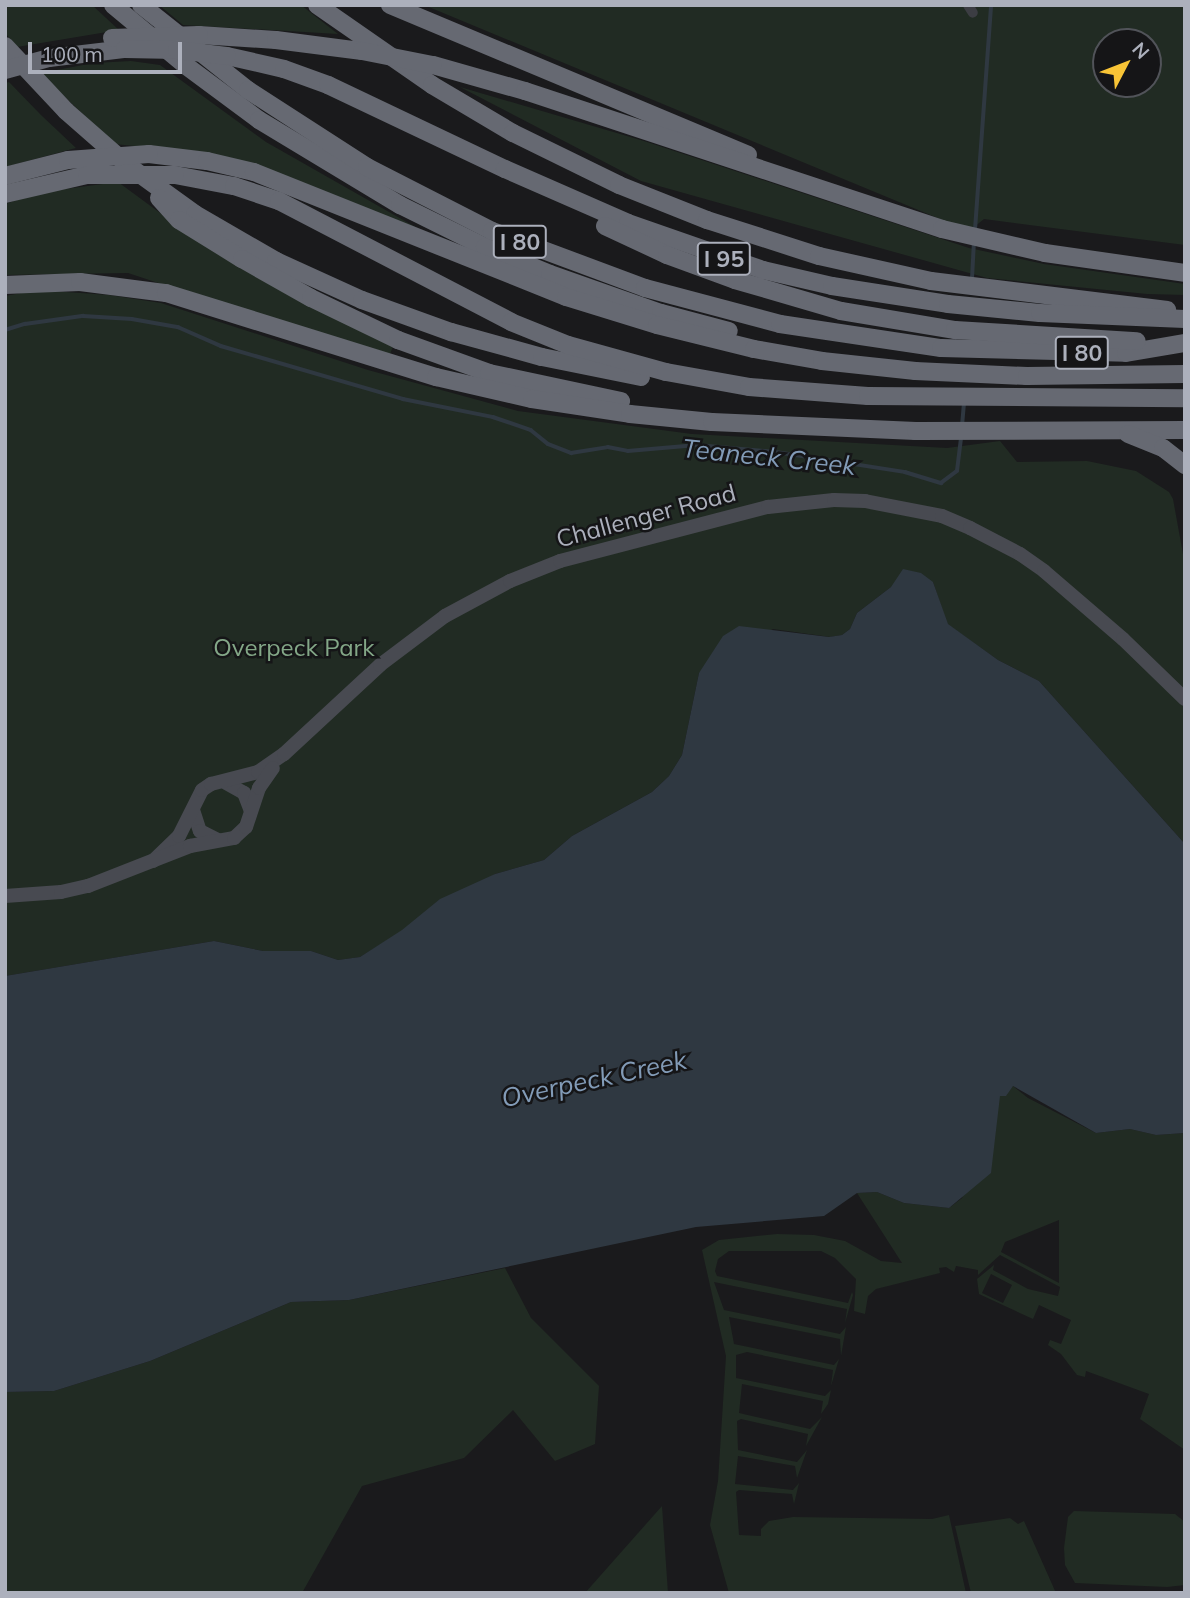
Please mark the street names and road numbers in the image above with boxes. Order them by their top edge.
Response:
road number: I 80 [492,222,548,262]
road number: I 95 [696,240,752,278]
road number: I 80 [1054,334,1110,372]
street label: Challenger Road [553,478,739,554]

